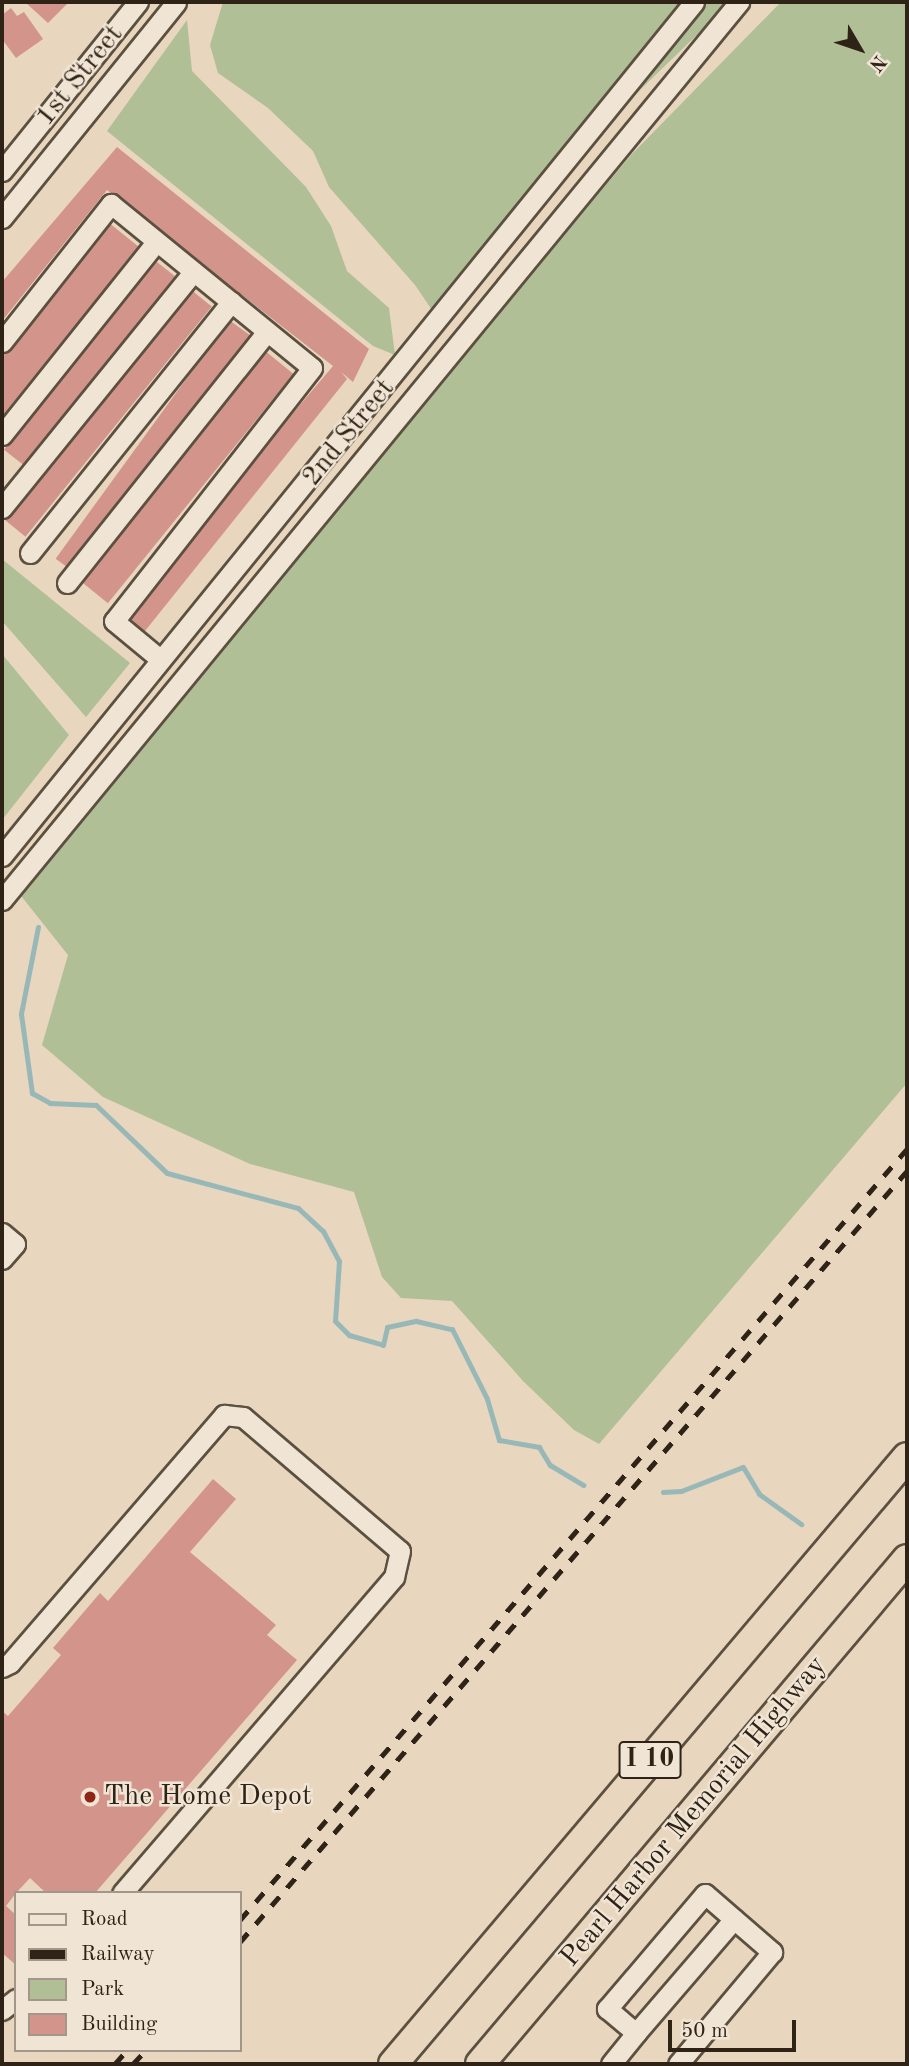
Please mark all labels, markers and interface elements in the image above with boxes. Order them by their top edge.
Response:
north arrow [825,14,895,84]
street label: 1st Street [29,19,131,133]
text: N [865,51,889,74]
street label: 2nd Street [296,373,402,493]
street label: Pearl Harbor Memorial Highway [554,1650,834,1974]
road number: I 10 [618,1737,682,1782]
place label: The Home Depot [104,1780,312,1814]
marker: The Home Depot [82,1789,98,1805]
legend [14,1891,242,2052]
text: Road [81,1909,128,1930]
text: Railway [81,1944,155,1965]
text: Park [81,1979,124,2000]
scale bar [671,2007,799,2050]
text: Building [81,2014,157,2035]
text: 50 m [681,2021,728,2042]

